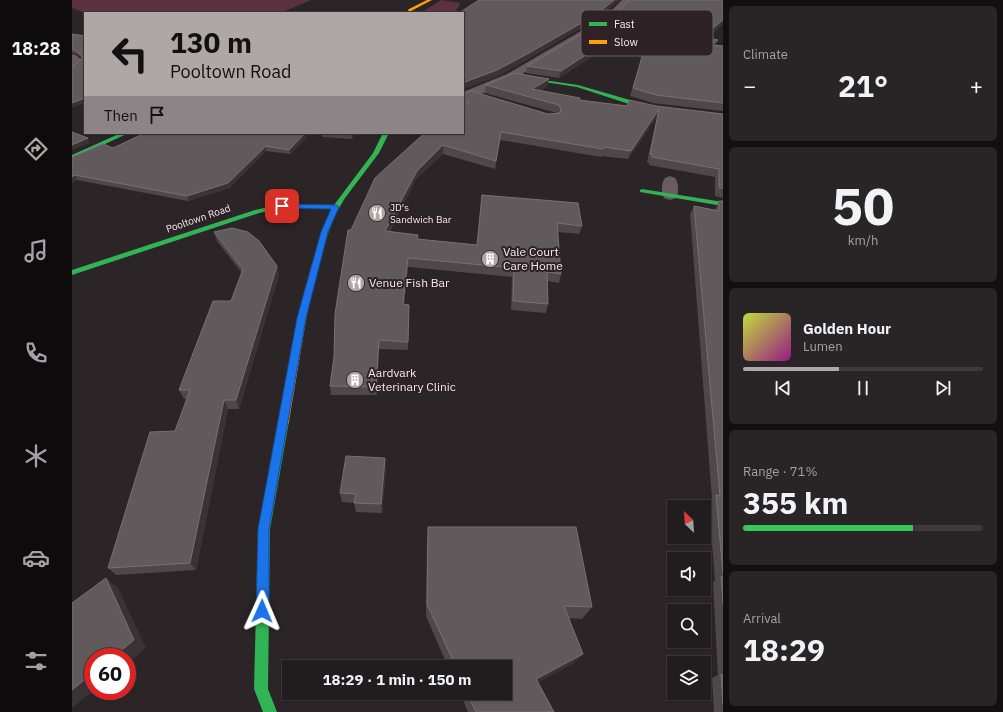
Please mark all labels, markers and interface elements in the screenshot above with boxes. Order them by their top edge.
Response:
legend [581,10,713,56]
text: Fast [614,17,635,31]
text: 130 m [170,24,252,61]
icon: left [104,28,156,80]
text: Slow [614,35,638,49]
text: 18:28 [11,37,61,60]
text: Climate [743,46,788,63]
text: Pooltown Road [170,60,291,83]
text: 21° [838,66,888,105]
text: − [743,71,756,100]
text: + [970,71,983,100]
icon: arrive [146,104,168,126]
text: Then [104,106,138,125]
icon: directions [22,135,50,163]
text: 50 [832,172,894,239]
pin [265,189,299,223]
icon: arrive [271,195,293,217]
street label: Pooltown Road [164,201,232,236]
place label: JD's Sandwich Bar [390,201,452,226]
restaurant icon: JD's Sandwich Bar [367,203,387,223]
text: km/h [848,232,878,249]
icon: music [22,237,50,265]
place label: Vale Court Care Home [503,244,563,273]
building icon: Vale Court Care Home [480,249,500,269]
restaurant icon: Venue Fish Bar [346,273,366,293]
place label: Venue Fish Bar [369,275,450,290]
text: Golden Hour [803,319,891,338]
text: Lumen [803,338,843,355]
icon: phone [22,339,50,367]
place label: Aardvark Veterinary Clinic [368,365,456,394]
building icon: Aardvark Veterinary Clinic [345,370,365,390]
icon: previous [772,377,794,399]
icon: pause [852,377,874,399]
icon: next [932,377,954,399]
icon: climate [22,442,50,470]
text: Range · 71% [743,463,817,480]
text: 355 km [743,483,848,522]
north arrow [667,500,711,544]
map controls [667,500,711,700]
icon: car [22,544,50,572]
button: sound [667,552,711,596]
position arrow [241,590,283,632]
button: search [667,604,711,648]
text: Arrival [743,610,781,627]
text: 18:29 [743,630,825,669]
icon: filters [22,647,50,675]
speed limit sign: 60 [84,648,136,700]
button: layers [667,656,711,700]
text: 18:29 · 1 min · 150 m [323,670,471,689]

